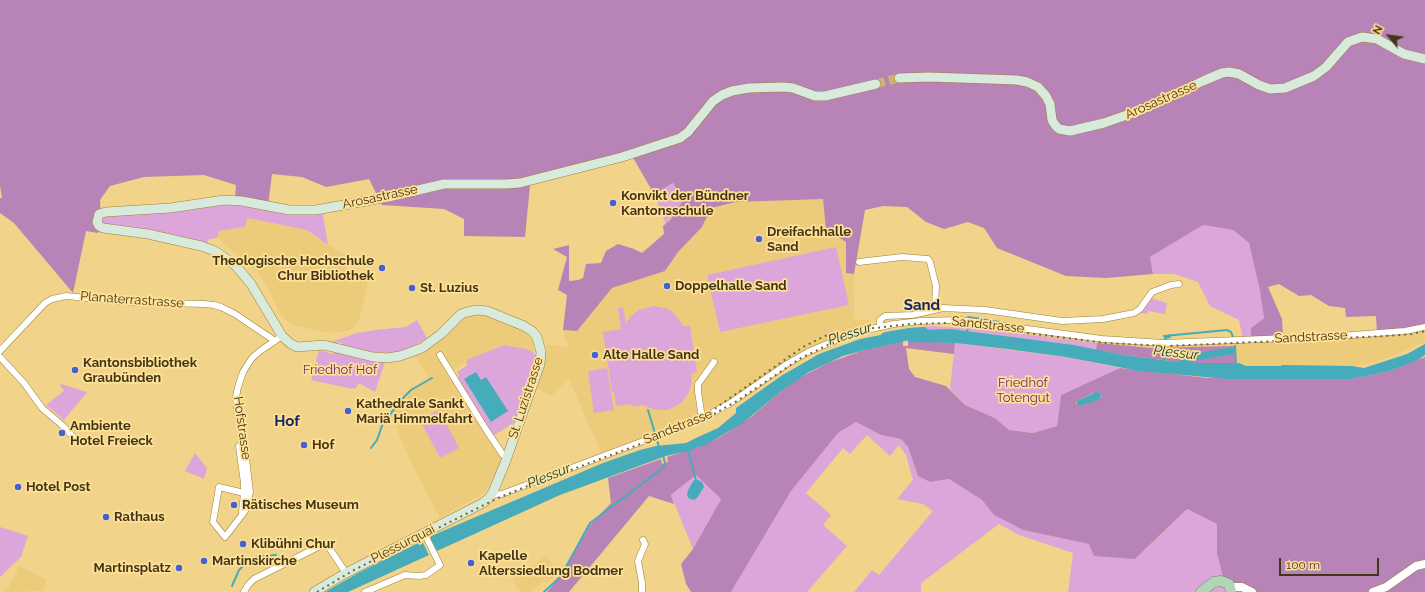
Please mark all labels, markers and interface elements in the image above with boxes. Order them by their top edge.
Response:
north arrow [1369,16,1409,56]
text: N [1370,23,1386,37]
street label: Arosastrasse [1123,77,1199,123]
street label: Arosastrasse [341,181,419,213]
place label: Konvikt der Bündner Kantonsschule [621,188,749,219]
marker: Konvikt der Bündner Kantonsschule [608,198,618,208]
place label: Dreifachhalle Sand [767,224,851,255]
marker: Dreifachhalle Sand [754,234,764,244]
place label: Theologische Hochschule Chur Bibliothek [212,253,374,284]
marker: Theologische Hochschule Chur Bibliothek [377,263,387,273]
place label: Doppelhalle Sand [675,278,787,294]
place label: St. Luzius [420,280,479,296]
marker: Doppelhalle Sand [662,281,672,291]
marker: St. Luzius [407,283,417,293]
street label: Planaterrastrasse [80,289,184,311]
district label: Sand [904,296,940,314]
street label: Sandstrasse [951,313,1025,337]
water label: Plessur [826,319,874,349]
street label: Sandstrasse [1274,327,1348,347]
water label: Plessur [1153,342,1199,364]
place label: Alte Halle Sand [603,347,699,363]
marker: Alte Halle Sand [590,350,600,360]
place label: Kantonsbibliothek Graubünden [83,355,197,386]
street label: St. Luzistrasse [505,355,547,441]
park label: Friedhof Hof [303,362,377,378]
marker: Kantonsbibliothek Graubünden [70,365,80,375]
park label: Friedhof Totengut [996,375,1050,406]
street label: Hofstrasse [230,395,254,461]
place label: Kathedrale Sankt Mariä Himmelfahrt [356,396,473,427]
marker: Kathedrale Sankt Mariä Himmelfahrt [343,406,353,416]
street label: Sandstrasse [641,406,715,448]
district label: Hof [274,412,300,430]
place label: Ambiente Hotel Freieck [70,418,153,449]
marker: Ambiente Hotel Freieck [57,428,67,438]
place label: Hof [312,437,334,453]
marker: Hof [299,440,309,450]
water label: Plessur [525,460,573,492]
place label: Hotel Post [26,479,90,495]
marker: Hotel Post [13,482,23,492]
place label: Rätisches Museum [242,497,359,513]
marker: Rätisches Museum [229,500,239,510]
place label: Rathaus [114,509,165,525]
marker: Rathaus [101,512,111,522]
street label: Plessurquai [368,521,438,567]
place label: Klibühni Chur [251,536,335,552]
marker: Klibühni Chur [238,539,248,549]
place label: Kapelle Alterssiedlung Bodmer [479,548,623,579]
scale bar [1281,550,1381,576]
place label: Martinskirche [212,553,297,569]
marker: Martinskirche [199,556,209,566]
marker: Kapelle Alterssiedlung Bodmer [466,558,476,568]
text: 100 m [1286,558,1320,572]
place label: Martinsplatz [94,560,171,576]
marker: Martinsplatz [174,563,184,573]

